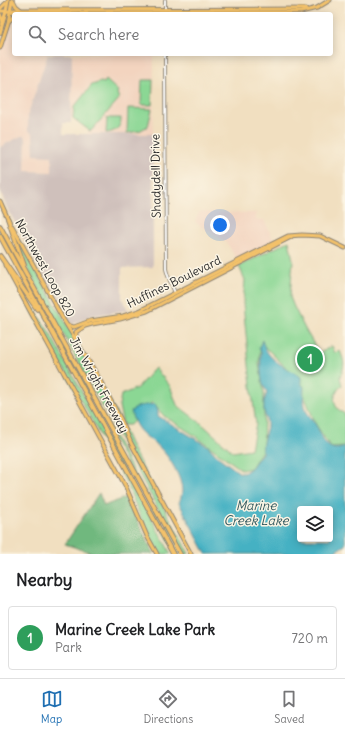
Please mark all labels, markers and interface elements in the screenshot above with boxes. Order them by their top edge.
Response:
search box [12,12,333,56]
icon: search [26,23,48,45]
text: Search here [58,25,139,44]
street label: Shadydell Drive [147,134,164,218]
your location [210,215,230,235]
street label: Northwest Loop 820 [12,216,79,320]
street label: Huffines Boulevard [124,252,223,311]
street label: Jim Wright Freeway [67,334,132,435]
pin: 1 [297,344,323,374]
water label: Marine Creek Lake [223,497,290,529]
map controls [297,506,333,542]
button: layers [297,506,333,542]
text: Nearby [16,569,72,591]
text: Marine Creek Lake Park [55,620,215,639]
text: 1 [27,630,33,647]
text: 720 m [291,630,328,647]
text: Park [55,639,82,656]
tab: Map [41,688,63,726]
tab: Directions [144,688,193,726]
tab: Saved [274,688,304,726]

